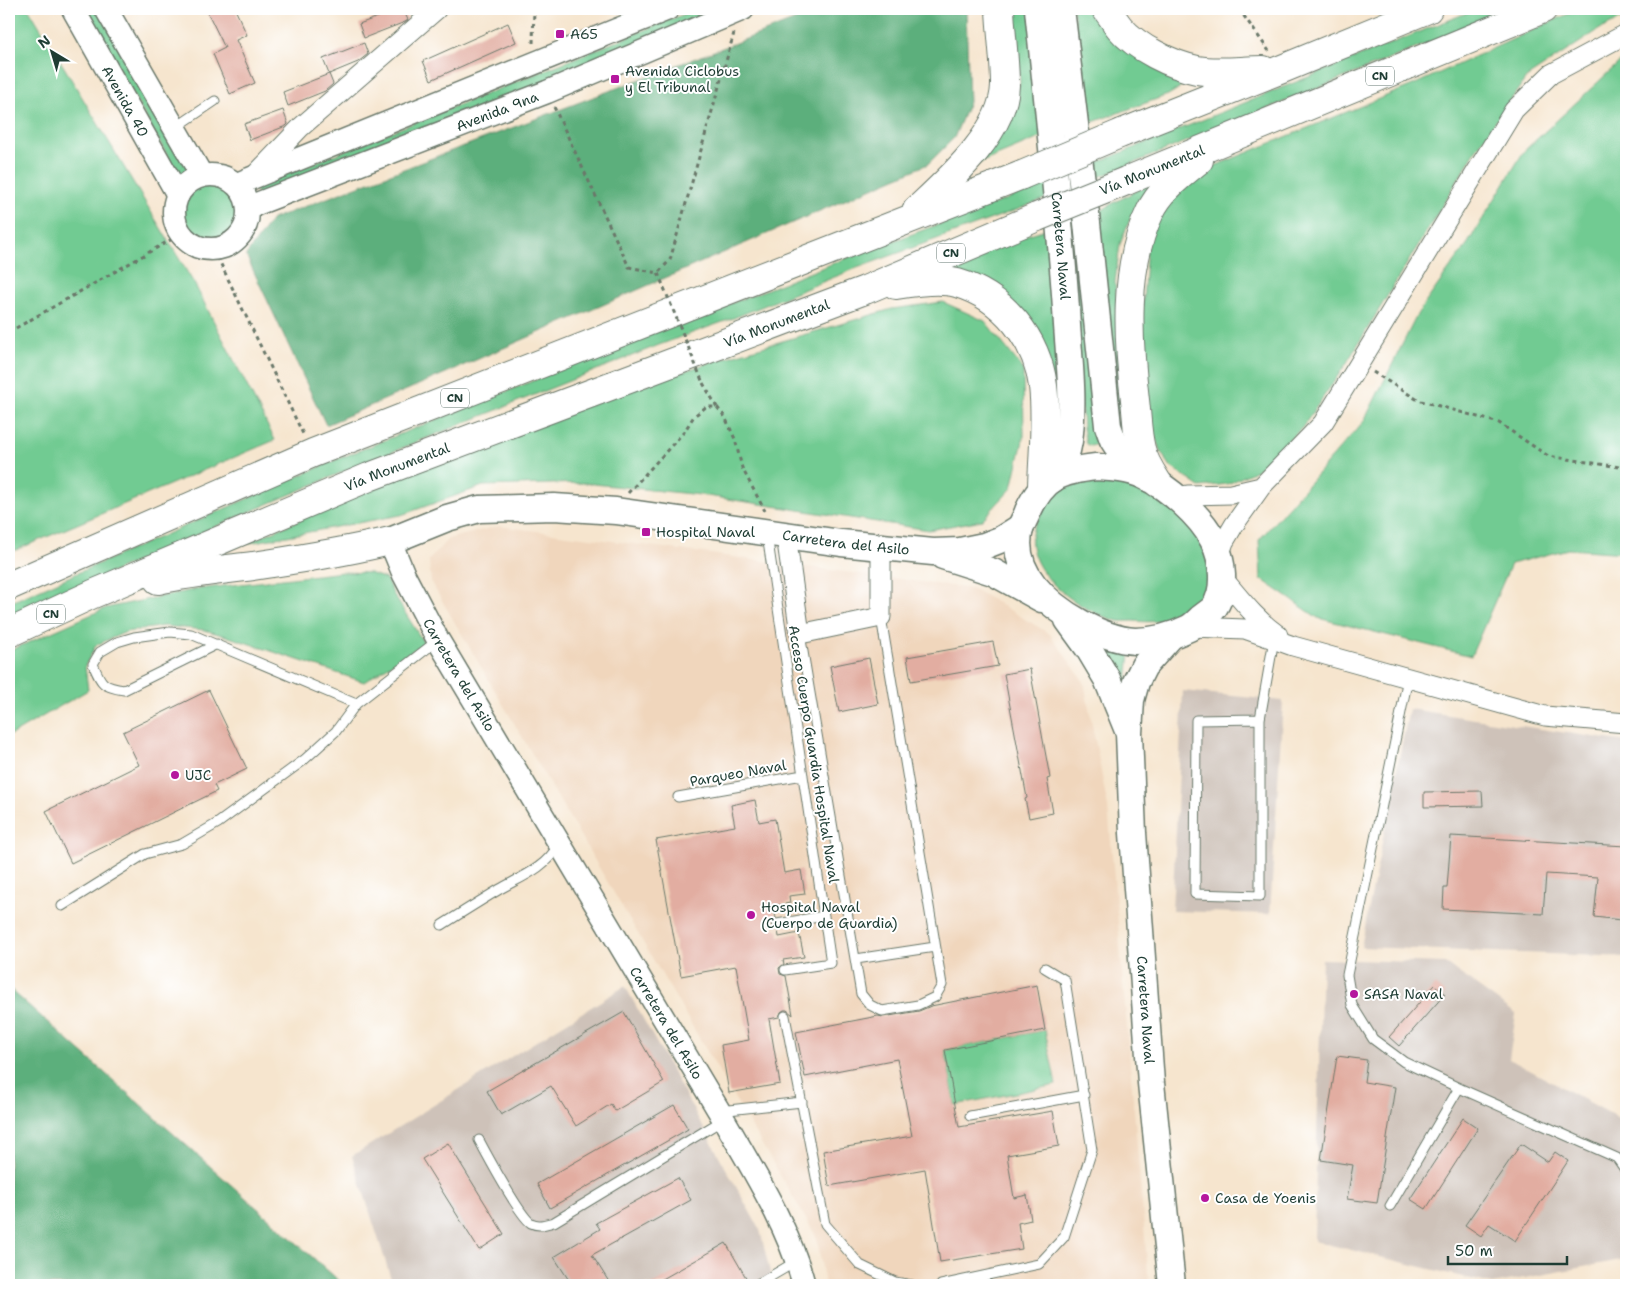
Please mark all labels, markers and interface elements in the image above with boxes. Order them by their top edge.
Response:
place label: A65 [570,25,598,43]
north arrow [28,28,78,78]
marker: A65 [554,28,566,40]
text: N [34,31,54,52]
street label: Avenida 40 [98,62,152,140]
place label: Avenida Ciclobus y El Tribunal [625,62,739,96]
road number: CN [1366,66,1394,85]
marker: Avenida Ciclobus y El Tribunal [609,73,621,85]
street label: Avenida 9na [453,87,541,135]
street label: Vía Monumental [1097,140,1208,199]
street label: Carretera Naval [1047,191,1074,301]
road number: CN [937,244,965,262]
street label: Vía Monumental [721,295,833,351]
road number: CN [441,388,469,408]
street label: Vía Monumental [341,438,453,496]
place label: Hospital Naval [656,523,756,541]
marker: Hospital Naval [640,526,652,538]
street label: Carretera del Asilo [781,526,910,559]
road number: CN [37,604,65,624]
street label: Carretera del Asilo [419,615,499,735]
street label: Acceso Cuerpo Guardia Hospital Naval [785,624,843,885]
street label: Parqueo Naval [688,756,788,790]
place label: UJC [185,766,211,784]
marker: UJC [169,769,181,781]
place label: Hospital Naval (Cuerpo de Guardia) [761,898,898,932]
marker: Hospital Naval (Cuerpo de Guardia) [745,909,757,921]
street label: Carretera Naval [1133,955,1159,1065]
street label: Carretera del Asilo [626,963,707,1082]
place label: SASA Naval [1364,985,1444,1003]
marker: SASA Naval [1348,988,1360,1000]
place label: Casa de Yoenis [1215,1189,1316,1207]
marker: Casa de Yoenis [1199,1192,1211,1204]
scale bar [1448,1234,1566,1266]
text: 50 m [1455,1241,1493,1261]

